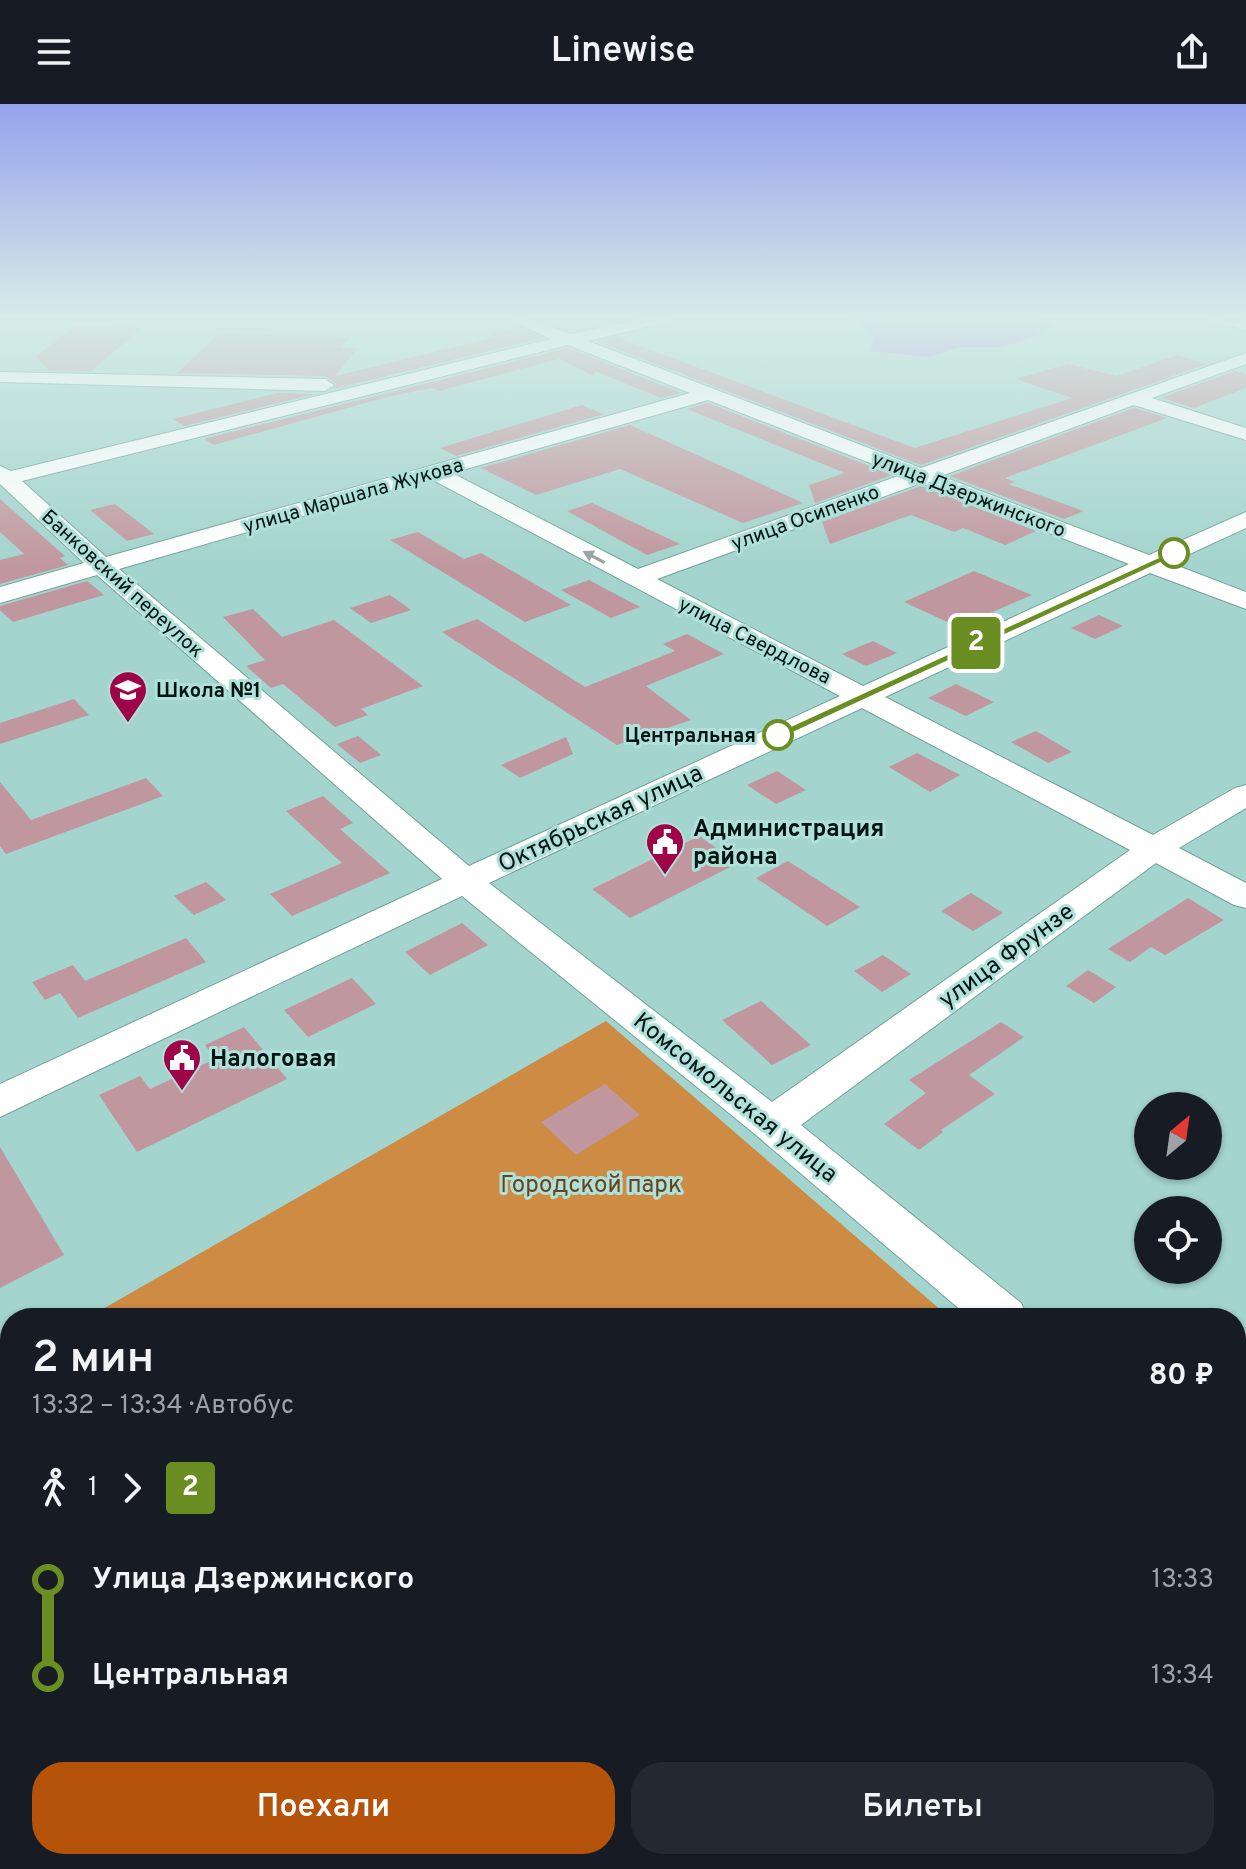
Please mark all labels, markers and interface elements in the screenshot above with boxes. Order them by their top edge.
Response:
text: Linewise [551,29,695,75]
icon: menu [32,30,76,74]
icon: share [1170,30,1214,74]
street label: улица Дзержинского [868,447,1069,545]
street label: улица Маршала Жукова [241,453,467,541]
street label: улица Осипенко [728,480,883,558]
street label: Банковский переулок [35,505,208,664]
unlabelled marker [1159,538,1189,568]
one-way arrow [583,551,606,564]
street label: улица Свердлова [673,592,835,691]
line badge: 2 [950,617,1002,669]
text: 2 [967,625,985,661]
school or university icon: Школа №1 [107,669,149,724]
place label: Школа №1 [156,679,261,705]
marker: Центральная [763,720,793,750]
place label: Центральная [625,724,756,750]
street label: Октябрьская улица [494,759,708,880]
place label: Администрация района [693,815,884,873]
public building icon: Администрация района [644,821,686,876]
street label: улица Фрунзе [934,897,1081,1016]
street label: Комсомольская улица [626,1007,843,1190]
public building icon: Налоговая [161,1037,203,1092]
place label: Налоговая [210,1045,337,1075]
north arrow [1134,1092,1222,1180]
map controls [1134,1092,1222,1284]
park label: Городской парк [500,1171,682,1201]
button: locate [1134,1196,1222,1284]
text: 2 мин [32,1332,154,1388]
text: 80 ₽ [1149,1358,1214,1395]
text: 13:32 – 13:34 · Автобус [32,1390,294,1423]
icon: walk [32,1466,76,1510]
icon: forward [110,1466,154,1510]
text: 2 [182,1470,199,1506]
text: 1 [88,1472,98,1505]
text: Улица Дзержинского [92,1562,414,1599]
text: 13:33 [1151,1564,1214,1597]
text: Центральная [92,1658,289,1695]
text: 13:34 [1151,1660,1214,1693]
button: Поехали [32,1762,615,1854]
button: Билеты [631,1762,1214,1854]

